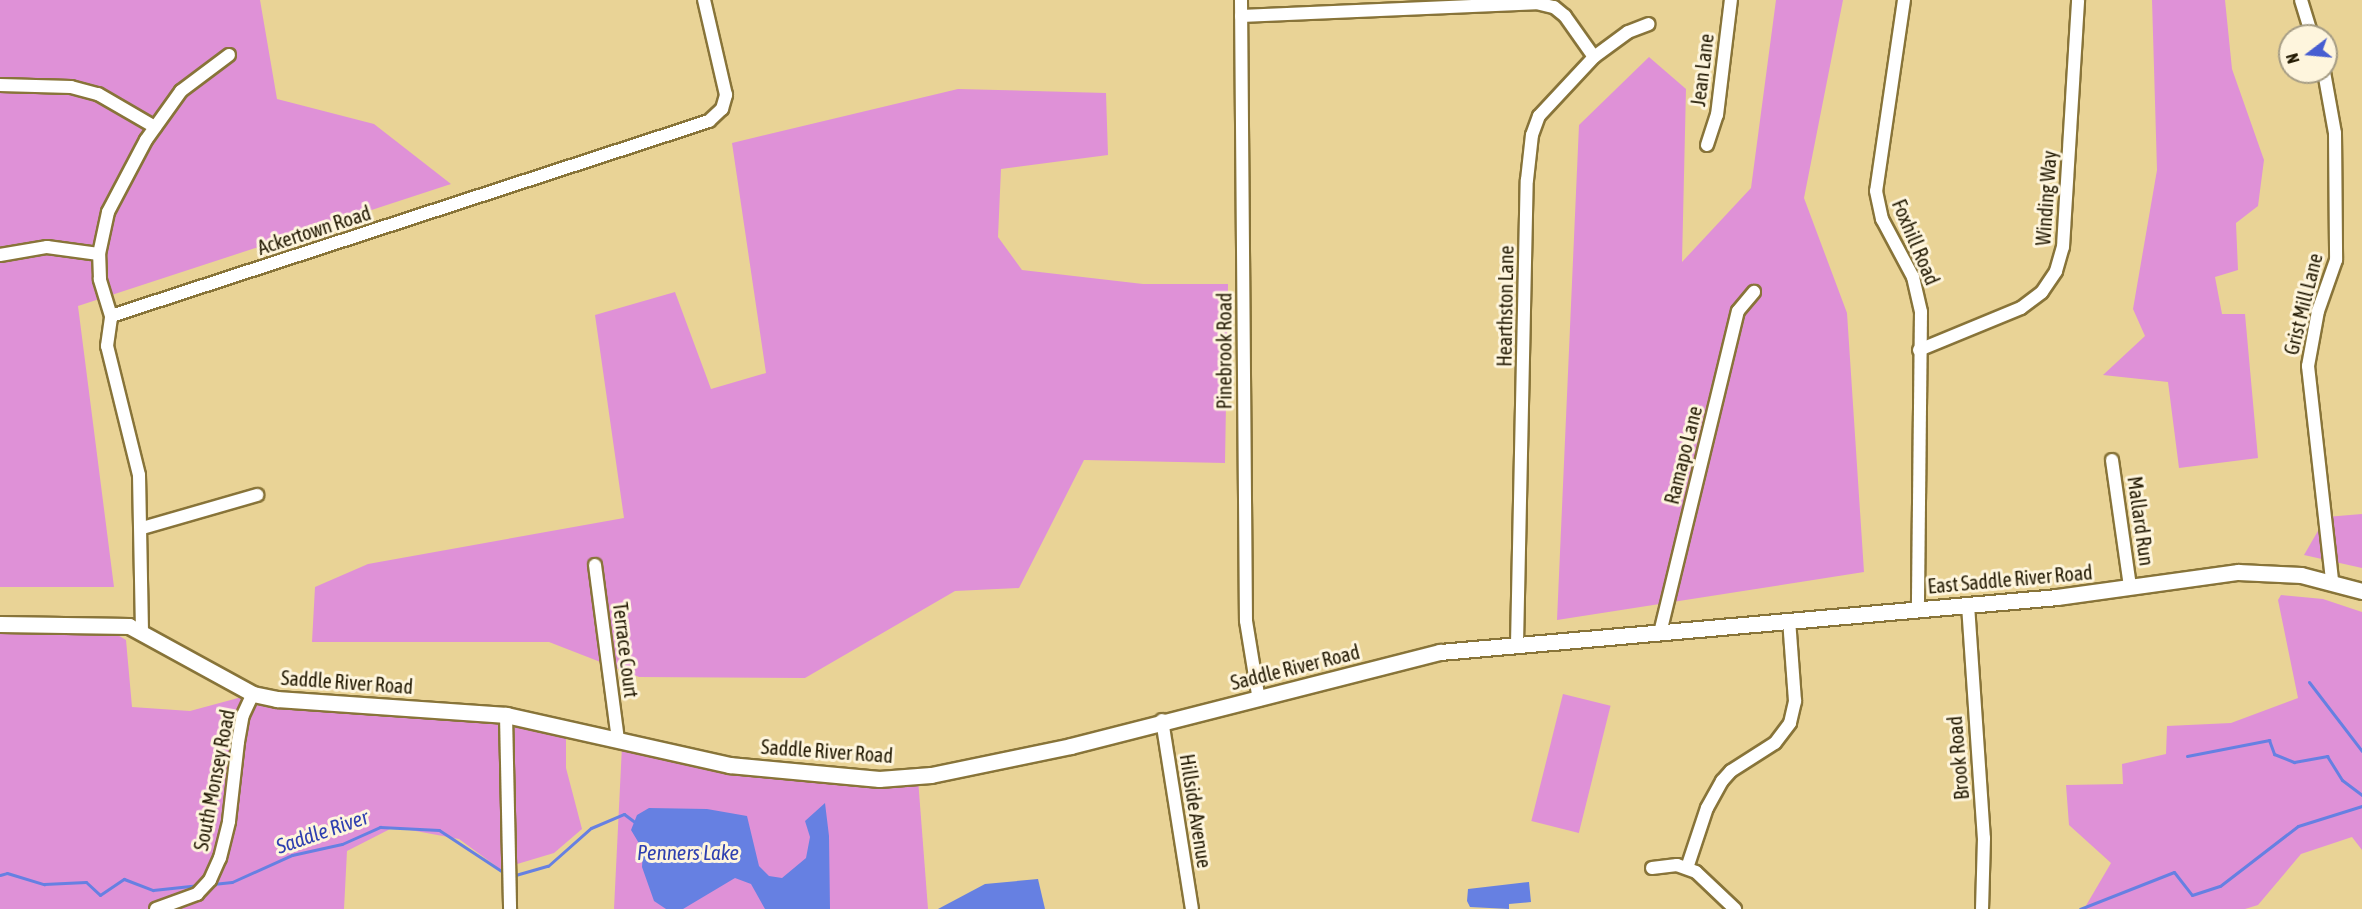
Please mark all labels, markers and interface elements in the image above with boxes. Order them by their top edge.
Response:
north arrow [2278,24,2338,84]
street label: Jean Lane [1686,32,1718,108]
text: N [2283,51,2303,65]
street label: Winding Way [2031,150,2061,246]
street label: Foxhill Road [1887,196,1945,288]
street label: Ackertown Road [254,200,374,260]
street label: Hearthston Lane [1492,245,1518,367]
street label: Grist Mill Lane [2279,251,2327,357]
street label: Pinebrook Road [1212,293,1236,409]
street label: Ramapo Lane [1659,403,1707,507]
street label: Mallard Run [2123,475,2159,567]
street label: East Saddle River Road [1927,560,2093,598]
street label: Terrace Court [608,601,644,699]
street label: Saddle River Road [1228,639,1362,695]
street label: Saddle River Road [280,665,414,699]
street label: South Monsey Road [189,707,239,853]
street label: Brook Road [1942,715,1974,801]
street label: Saddle River Road [760,734,894,768]
street label: Hillside Avenue [1175,752,1217,870]
water label: Saddle River [273,804,371,858]
water label: Penners Lake [637,839,739,865]

